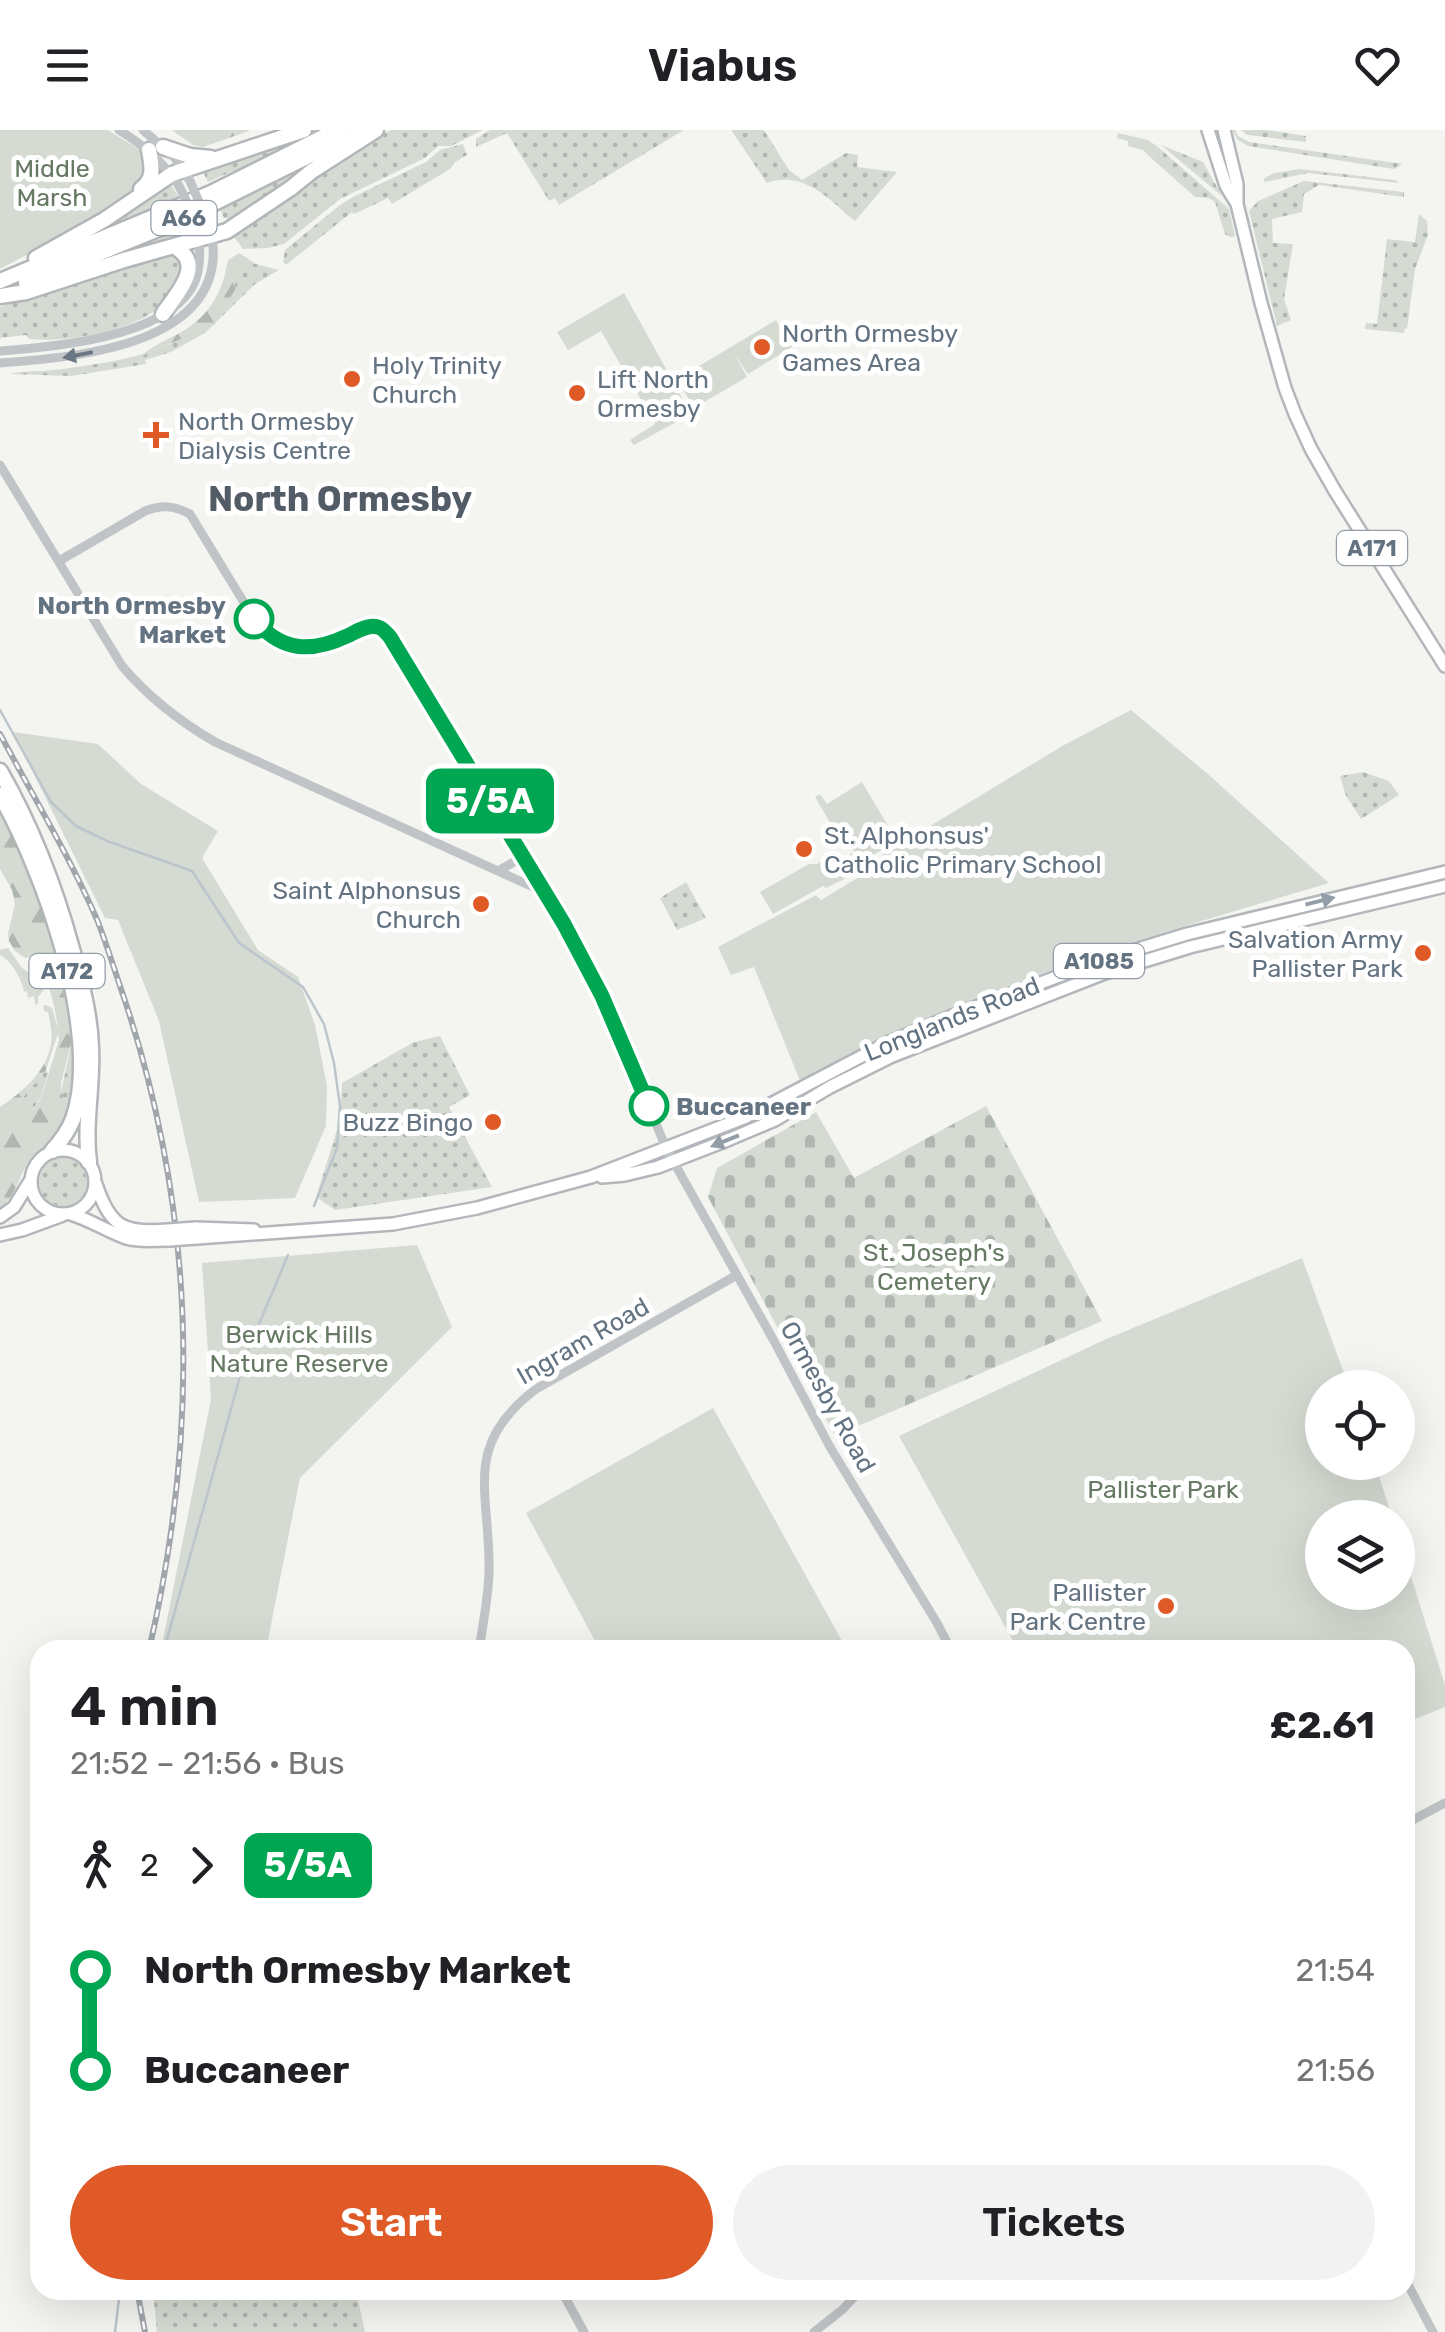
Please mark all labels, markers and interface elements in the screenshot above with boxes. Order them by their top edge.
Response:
icon: menu [40,38,95,93]
icon: heart [1350,38,1405,93]
text: Viabus [648,39,797,92]
park label: Middle Marsh [14,154,90,212]
road number: A66 [152,201,216,235]
place label: North Ormesby Games Area [782,319,958,377]
marker: North Ormesby Games Area [751,336,773,358]
one-way arrow [62,347,93,363]
place label: Holy Trinity Church [372,351,502,409]
place label: Lift North Ormesby [597,365,709,423]
marker: Holy Trinity Church [341,368,363,390]
marker: Lift North Ormesby [566,382,588,404]
place label: North Ormesby Dialysis Centre [178,407,354,465]
marker: North Ormesby Dialysis Centre [143,422,169,448]
district label: North Ormesby [208,478,472,520]
road number: A171 [1337,531,1407,565]
place label: North Ormesby Market [37,591,226,649]
marker: North Ormesby Market [235,600,273,638]
line badge: 5/5A [420,768,560,834]
text: 5/5A [446,780,534,822]
place label: St. Alphonsus' Catholic Primary School [824,821,1101,879]
marker: St. Alphonsus' Catholic Primary School [793,838,815,860]
place label: Saint Alphonsus Church [272,876,461,934]
marker: Saint Alphonsus Church [470,893,492,915]
one-way arrow [1305,893,1336,908]
place label: Salvation Army Pallister Park [1228,925,1403,983]
marker: Salvation Army Pallister Park [1412,942,1434,964]
road number: A1085 [1054,944,1144,978]
road number: A172 [30,954,104,988]
street label: Longlands Road [860,971,1044,1067]
marker: Buccaneer [630,1087,668,1125]
place label: Buccaneer [676,1092,812,1121]
place label: Buzz Bingo [342,1108,473,1137]
marker: Buzz Bingo [482,1111,504,1133]
one-way arrow [709,1134,739,1150]
park label: St. Joseph's Cemetery [863,1238,1005,1296]
street label: Ingram Road [512,1292,654,1390]
street label: Ormesby Road [775,1316,881,1478]
park label: Berwick Hills Nature Reserve [209,1320,389,1378]
map controls [1305,1370,1415,1610]
button: locate [1305,1370,1415,1480]
park label: Pallister Park [1087,1475,1239,1504]
button: layers [1305,1500,1415,1610]
place label: Pallister Park Centre [1009,1578,1146,1636]
marker: Pallister Park Centre [1155,1595,1177,1617]
text: 4 min [70,1674,219,1739]
text: £2.61 [1269,1702,1375,1748]
text: 21:52 – 21:56 · Bus [70,1744,345,1782]
icon: walk [70,1838,125,1893]
icon: forward [174,1838,229,1893]
text: 5/5A [264,1844,352,1886]
text: 2 [140,1846,159,1884]
text: North Ormesby Market [144,1947,571,1993]
text: 21:54 [1295,1951,1375,1989]
text: Buccaneer [144,2047,349,2093]
text: 21:56 [1296,2051,1375,2089]
button: Start [70,2165,713,2280]
button: Tickets [733,2165,1375,2280]

